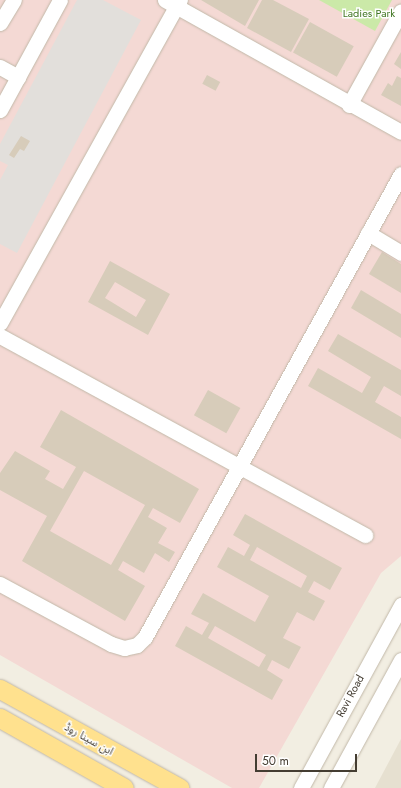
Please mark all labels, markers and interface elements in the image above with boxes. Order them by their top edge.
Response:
park label: Ladies Park [343,6,395,20]
street label: Ravi Road [333,673,367,719]
street label: ابن سینا روڈ [62,720,116,758]
scale bar [257,746,359,772]
text: 50 m [262,752,289,770]

